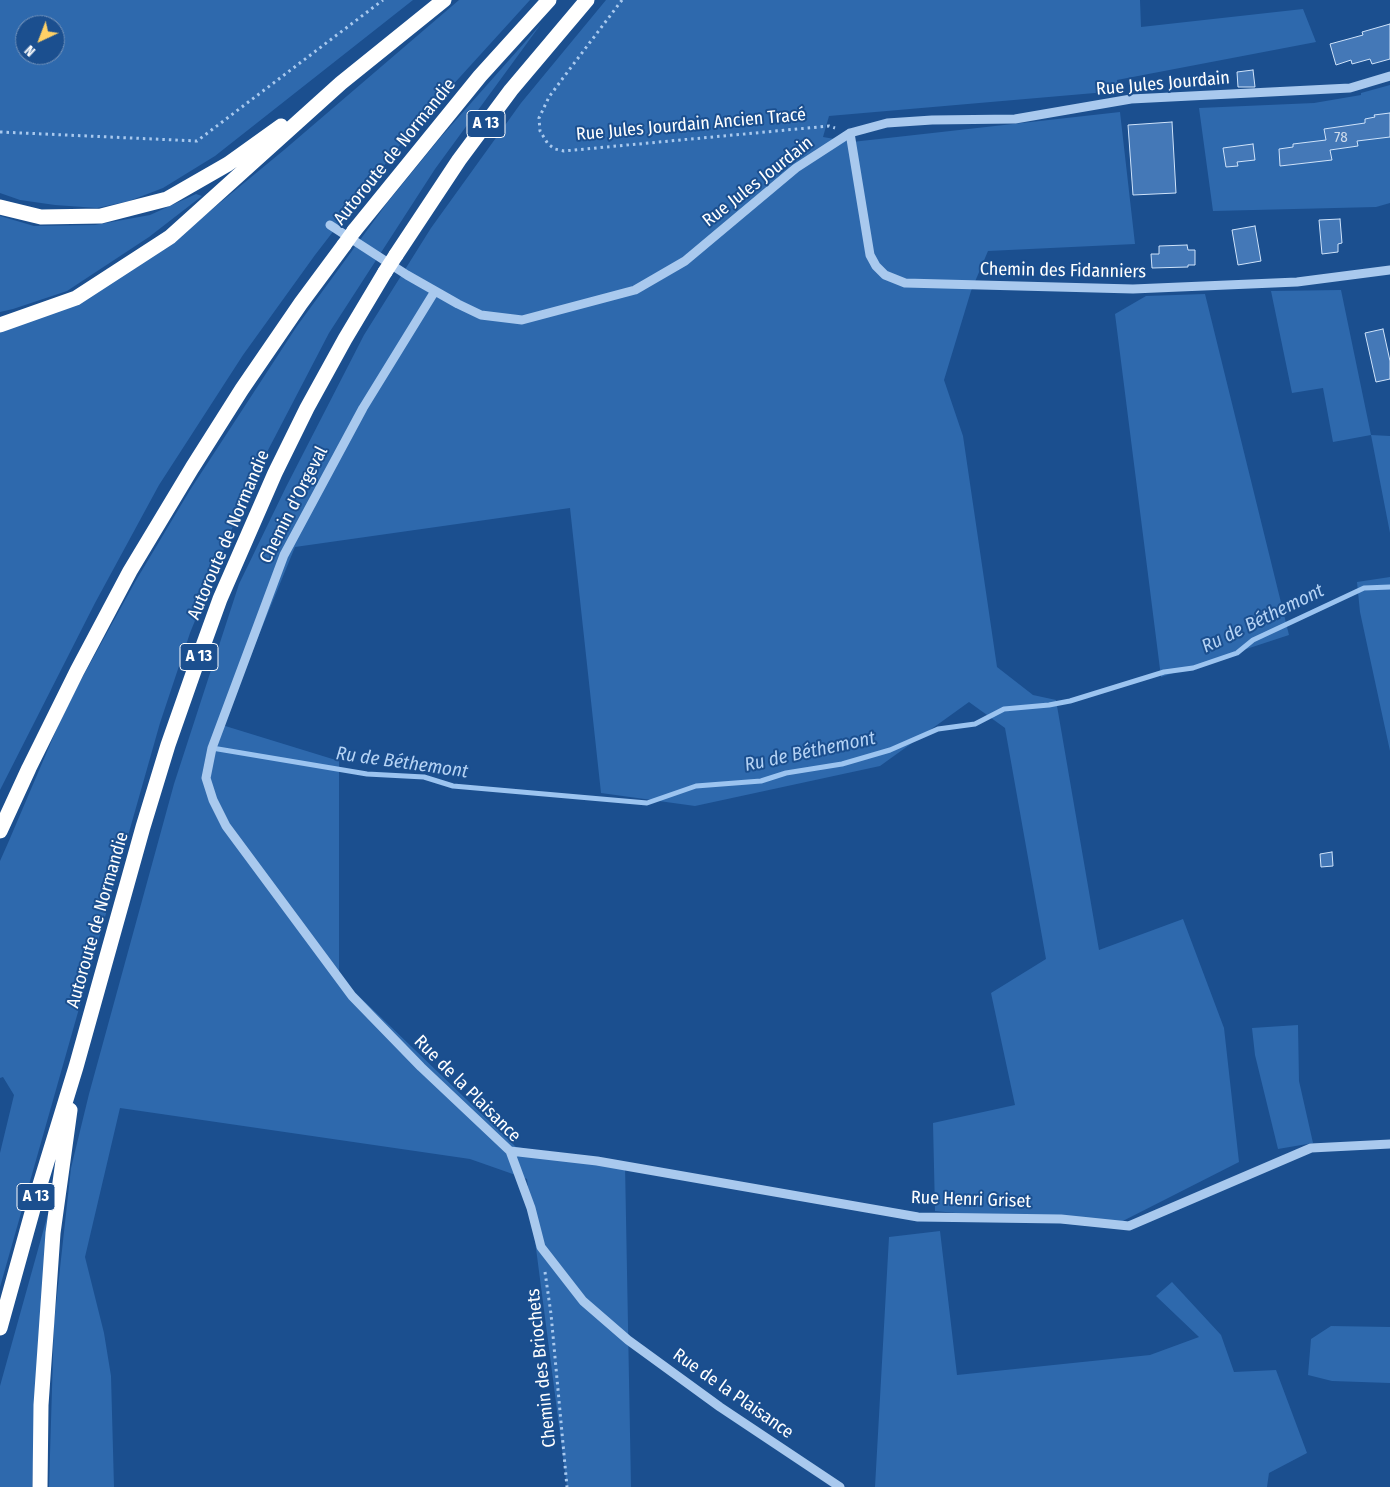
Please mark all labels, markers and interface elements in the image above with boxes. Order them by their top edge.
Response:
north arrow [15,15,65,65]
text: N [21,42,39,60]
street label: Rue Jules Jourdain [1095,67,1231,101]
street label: Autoroute de Normandie [329,74,461,230]
street label: Rue Jules Jourdain Ancien Tracé [575,104,807,146]
road number: A 13 [467,110,505,138]
house number: 78 [1334,129,1348,147]
street label: Rue Jules Jourdain [698,132,818,232]
street label: Chemin des Fidanniers [980,259,1146,283]
street label: Chemin d'Orgeval [255,443,333,567]
street label: Autoroute de Normandie [183,447,275,623]
water label: Ru de Béthemont [1198,580,1328,658]
road number: A 13 [180,644,218,670]
water label: Ru de Béthemont [743,727,877,777]
water label: Ru de Béthemont [334,742,470,784]
street label: Autoroute de Normandie [63,830,133,1010]
street label: Rue de la Plaisance [409,1031,525,1147]
road number: A 13 [17,1184,55,1210]
street label: Rue Henri Griset [911,1187,1031,1213]
street label: Chemin des Briochets [523,1287,561,1449]
street label: Rue de la Plaisance [669,1344,797,1444]

